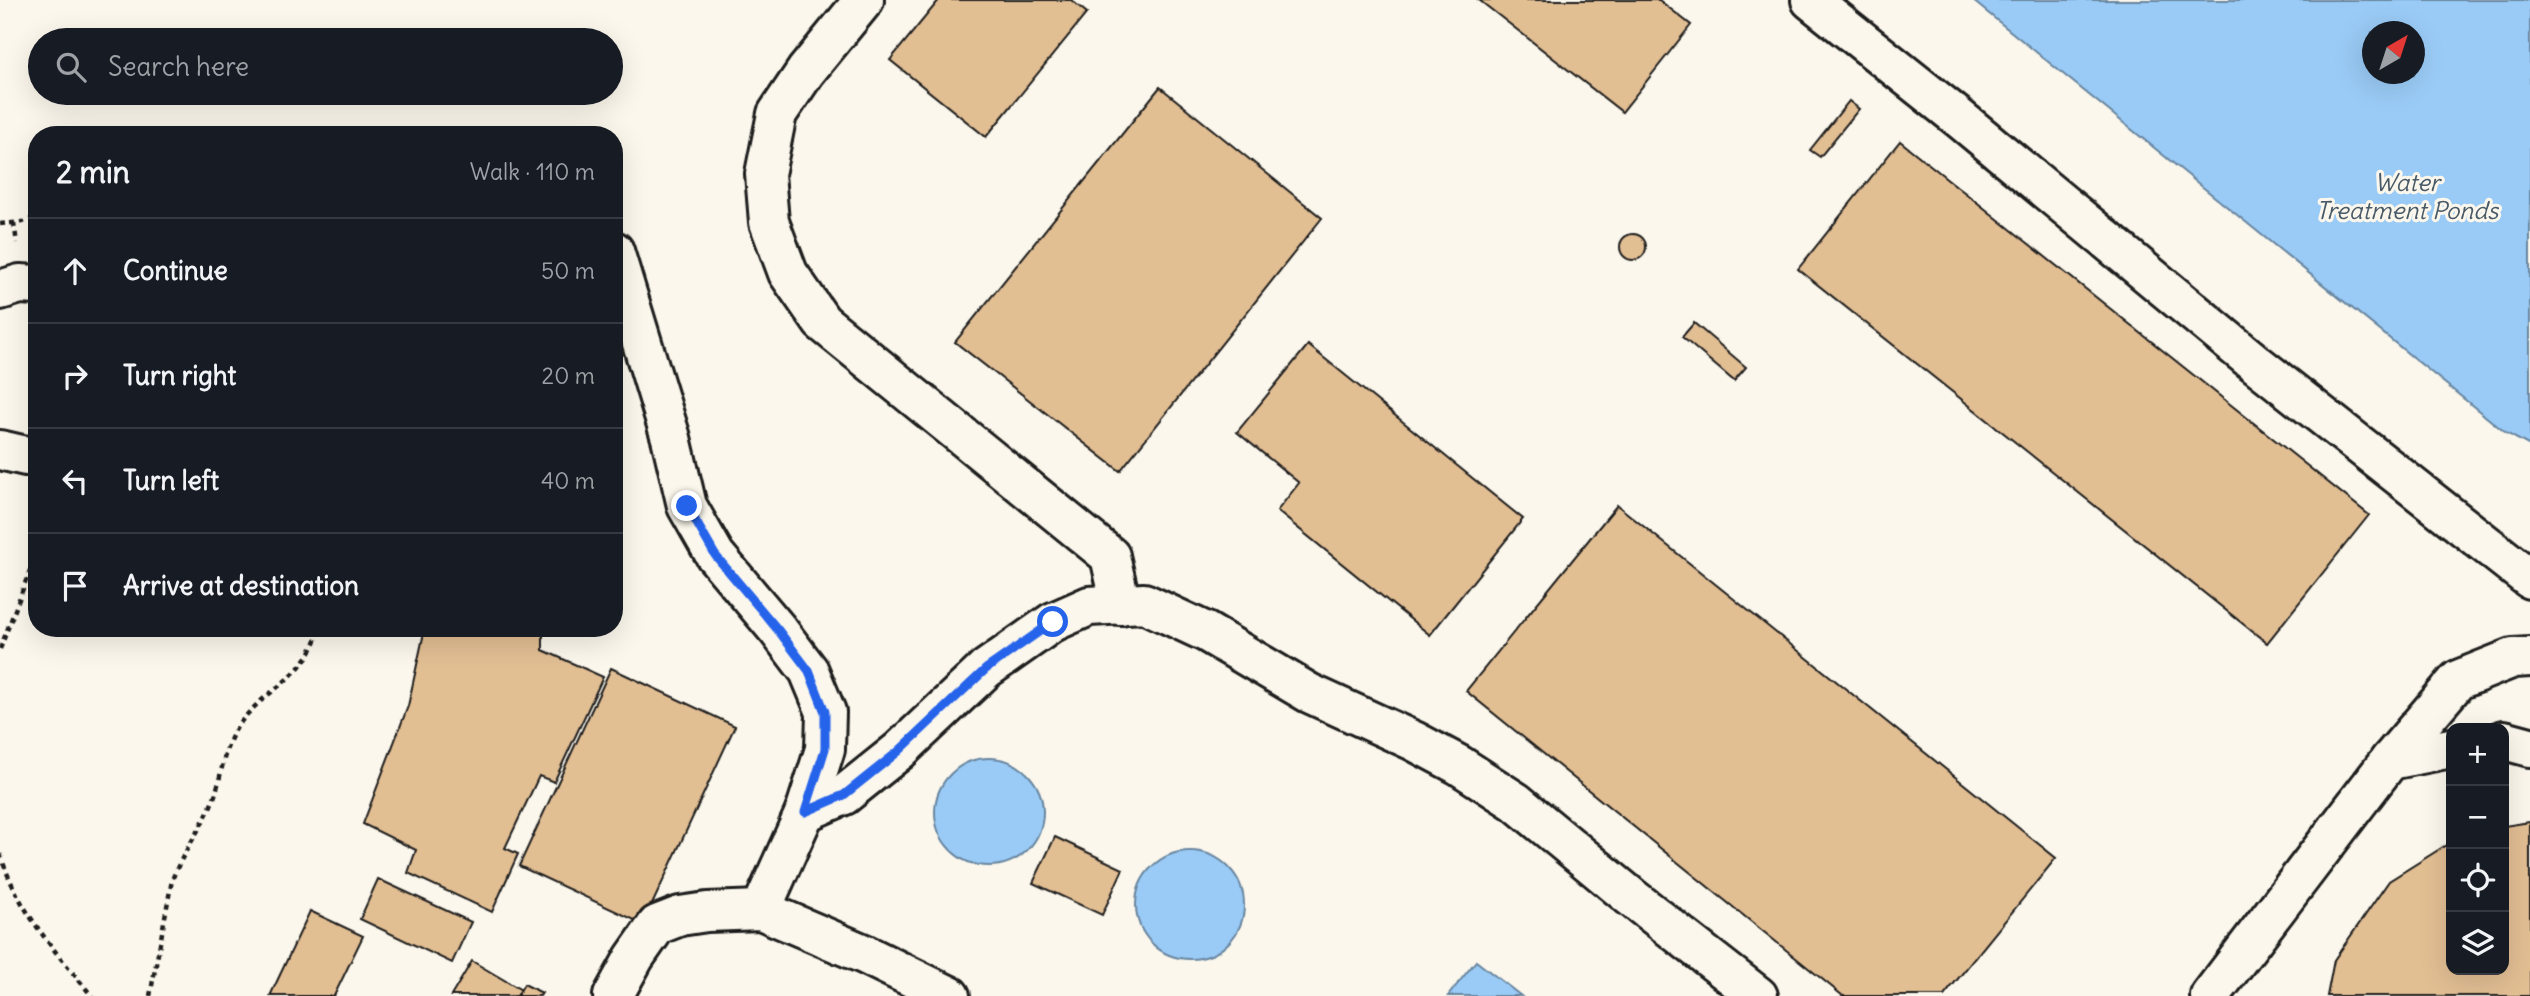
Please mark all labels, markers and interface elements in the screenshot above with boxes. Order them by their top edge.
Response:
north arrow [2362,21,2425,84]
search box [28,28,623,105]
icon: search [52,48,90,86]
text: Search here [108,50,249,83]
text: 2 min [56,153,130,191]
text: Walk · 110 m [470,157,595,186]
water label: Water Treatment Ponds [2316,167,2499,225]
icon: ahead [56,252,94,290]
text: Continue [123,254,228,287]
text: 50 m [541,256,595,285]
icon: right [56,357,94,395]
text: Turn right [123,359,236,392]
text: 20 m [542,361,595,390]
icon: left [56,462,94,500]
text: Turn left [123,464,219,497]
text: 40 m [541,466,595,495]
route end [671,490,702,521]
icon: arrive [56,567,94,605]
text: Arrive at destination [123,569,359,602]
route start [1037,606,1068,637]
map controls [2446,723,2509,975]
button: + [2446,723,2509,786]
button: − [2446,786,2509,849]
button: locate [2446,849,2509,912]
button: layers [2446,912,2509,975]

